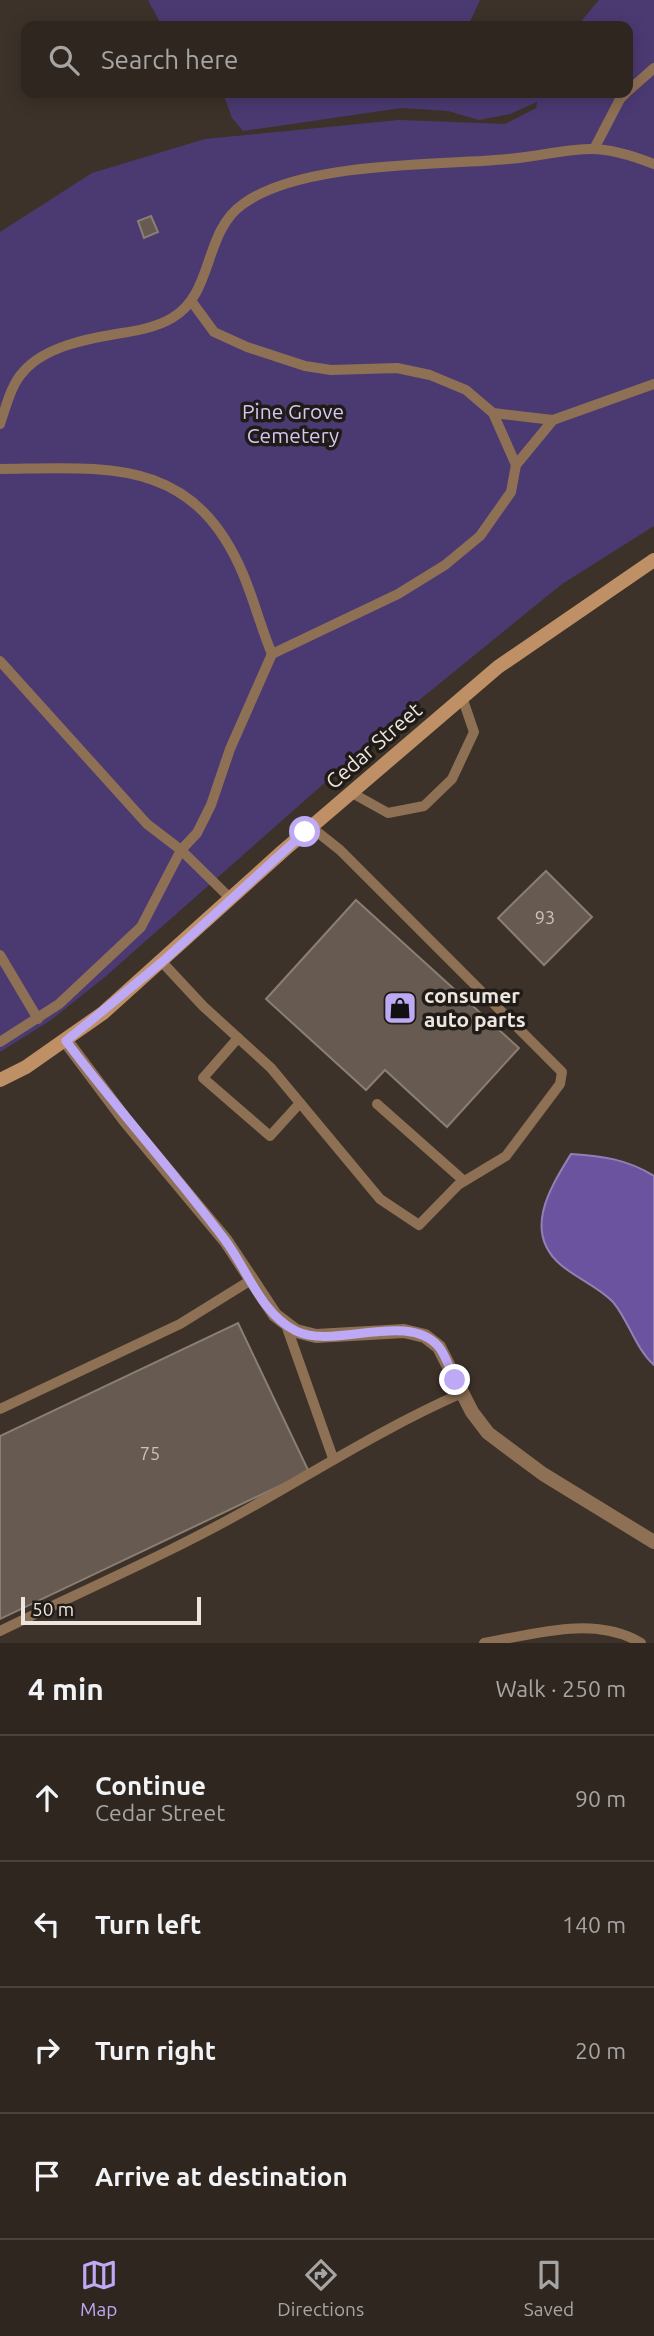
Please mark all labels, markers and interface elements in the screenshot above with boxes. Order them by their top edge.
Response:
search box [21,21,633,98]
icon: search [45,41,83,79]
text: Search here [101,45,238,74]
park label: Pine Grove Cemetery [242,399,344,447]
street label: Cedar Street [321,697,426,793]
route start [289,816,320,847]
house number: 93 [535,907,555,927]
place label: consumer auto parts [424,983,526,1031]
shop icon: consumer auto parts [381,989,419,1027]
route end [439,1364,470,1395]
house number: 75 [140,1443,160,1463]
scale bar [21,1594,201,1626]
text: 50 m [32,1598,74,1620]
text: 4 min [28,1672,104,1706]
text: Walk · 250 m [495,1676,626,1701]
text: Continue [95,1771,206,1800]
icon: ahead [28,1779,66,1817]
text: 90 m [575,1786,626,1811]
text: Cedar Street [95,1800,225,1825]
icon: left [28,1905,66,1943]
text: Turn left [95,1910,201,1939]
text: 140 m [562,1912,626,1937]
icon: right [28,2031,66,2069]
text: Turn right [95,2036,216,2065]
text: 20 m [575,2038,626,2063]
icon: arrive [28,2157,66,2195]
text: Arrive at destination [95,2162,348,2191]
tab: Map [80,2256,118,2320]
tab: Directions [277,2256,364,2320]
tab: Saved [524,2256,574,2320]

